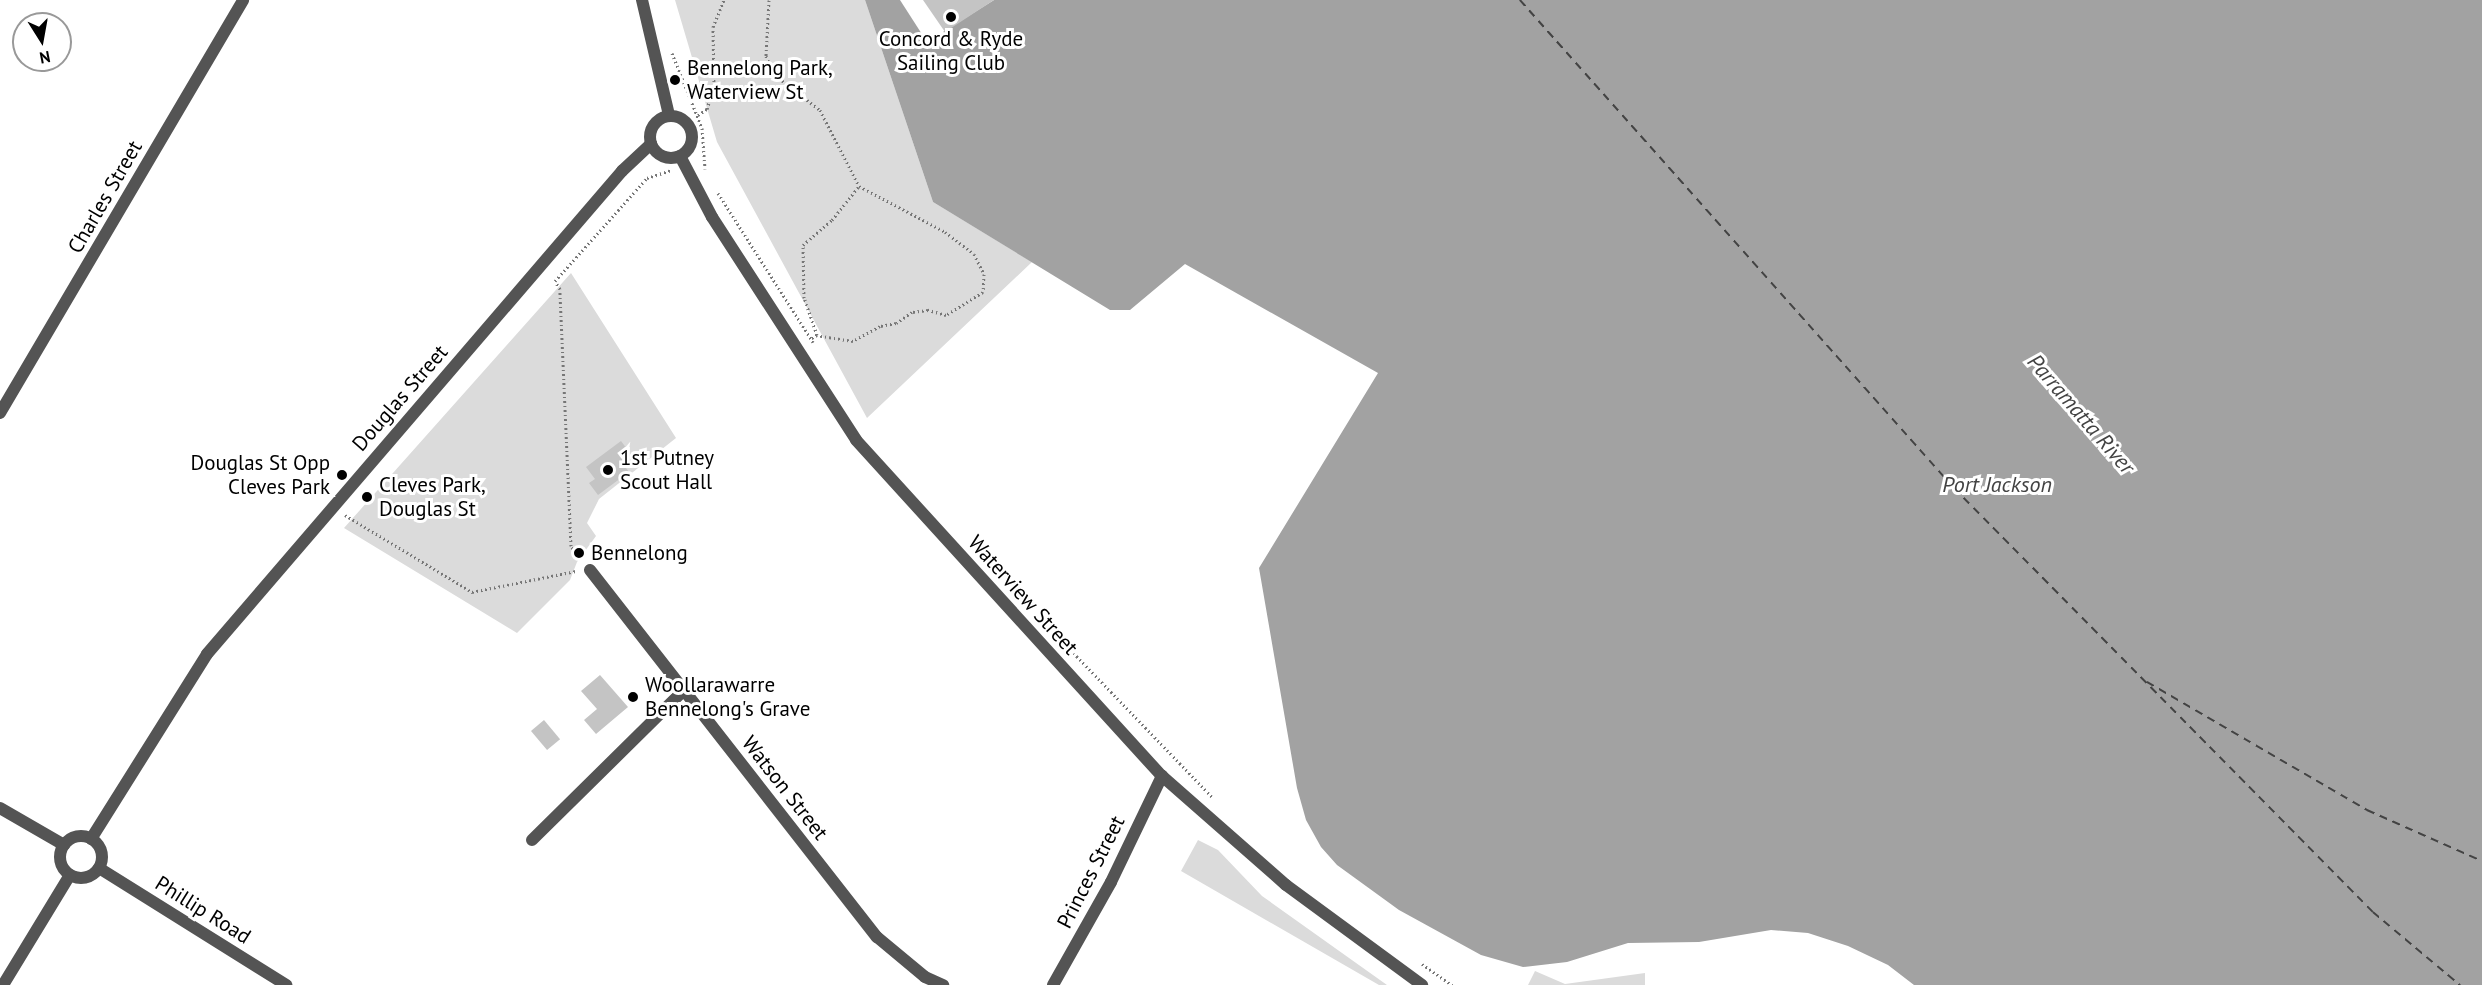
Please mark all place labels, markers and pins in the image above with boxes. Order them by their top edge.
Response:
marker: Concord & Ryde Sailing Club [944,10,958,24]
place label: Concord & Ryde Sailing Club [879,26,1023,76]
place label: Bennelong Park, Waterview St [687,55,833,105]
marker: Bennelong Park, Waterview St [668,73,682,87]
place label: 1st Putney Scout Hall [620,445,714,495]
place label: Douglas St Opp Cleves Park [190,450,330,500]
marker: 1st Putney Scout Hall [601,463,615,477]
marker: Douglas St Opp Cleves Park [335,468,349,482]
place label: Cleves Park, Douglas St [379,472,486,522]
marker: Cleves Park, Douglas St [360,490,374,504]
place label: Bennelong [591,540,688,566]
marker: Bennelong [572,546,586,560]
place label: Woollarawarre Bennelong's Grave [645,672,810,722]
marker: Woollarawarre Bennelong's Grave [626,690,640,704]

